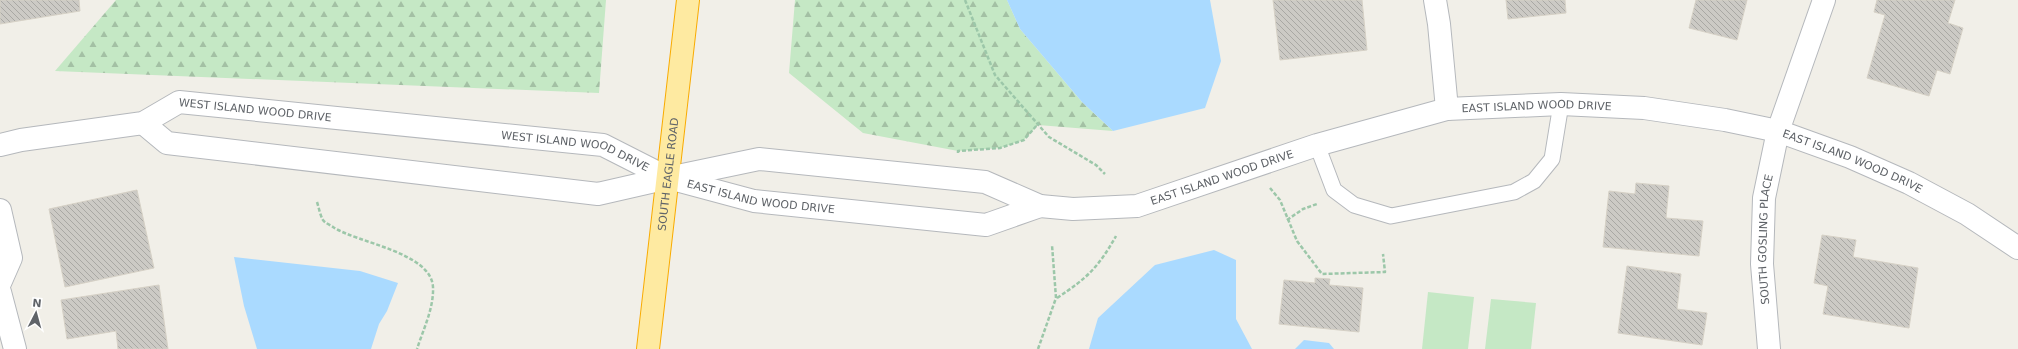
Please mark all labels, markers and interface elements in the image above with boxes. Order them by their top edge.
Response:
street label: WEST ISLAND WOOD DRIVE [178,96,332,124]
street label: EAST ISLAND WOOD DRIVE [1461,97,1612,115]
street label: SOUTH EAGLE ROAD [655,117,681,231]
street label: EAST ISLAND WOOD DRIVE [1781,127,1925,196]
street label: WEST ISLAND WOOD DRIVE [500,128,652,174]
street label: EAST ISLAND WOOD DRIVE [1149,147,1295,207]
street label: SOUTH GOSLING PLACE [1755,173,1775,305]
street label: EAST ISLAND WOOD DRIVE [686,177,835,216]
north arrow [16,293,56,333]
text: N [32,297,42,310]

